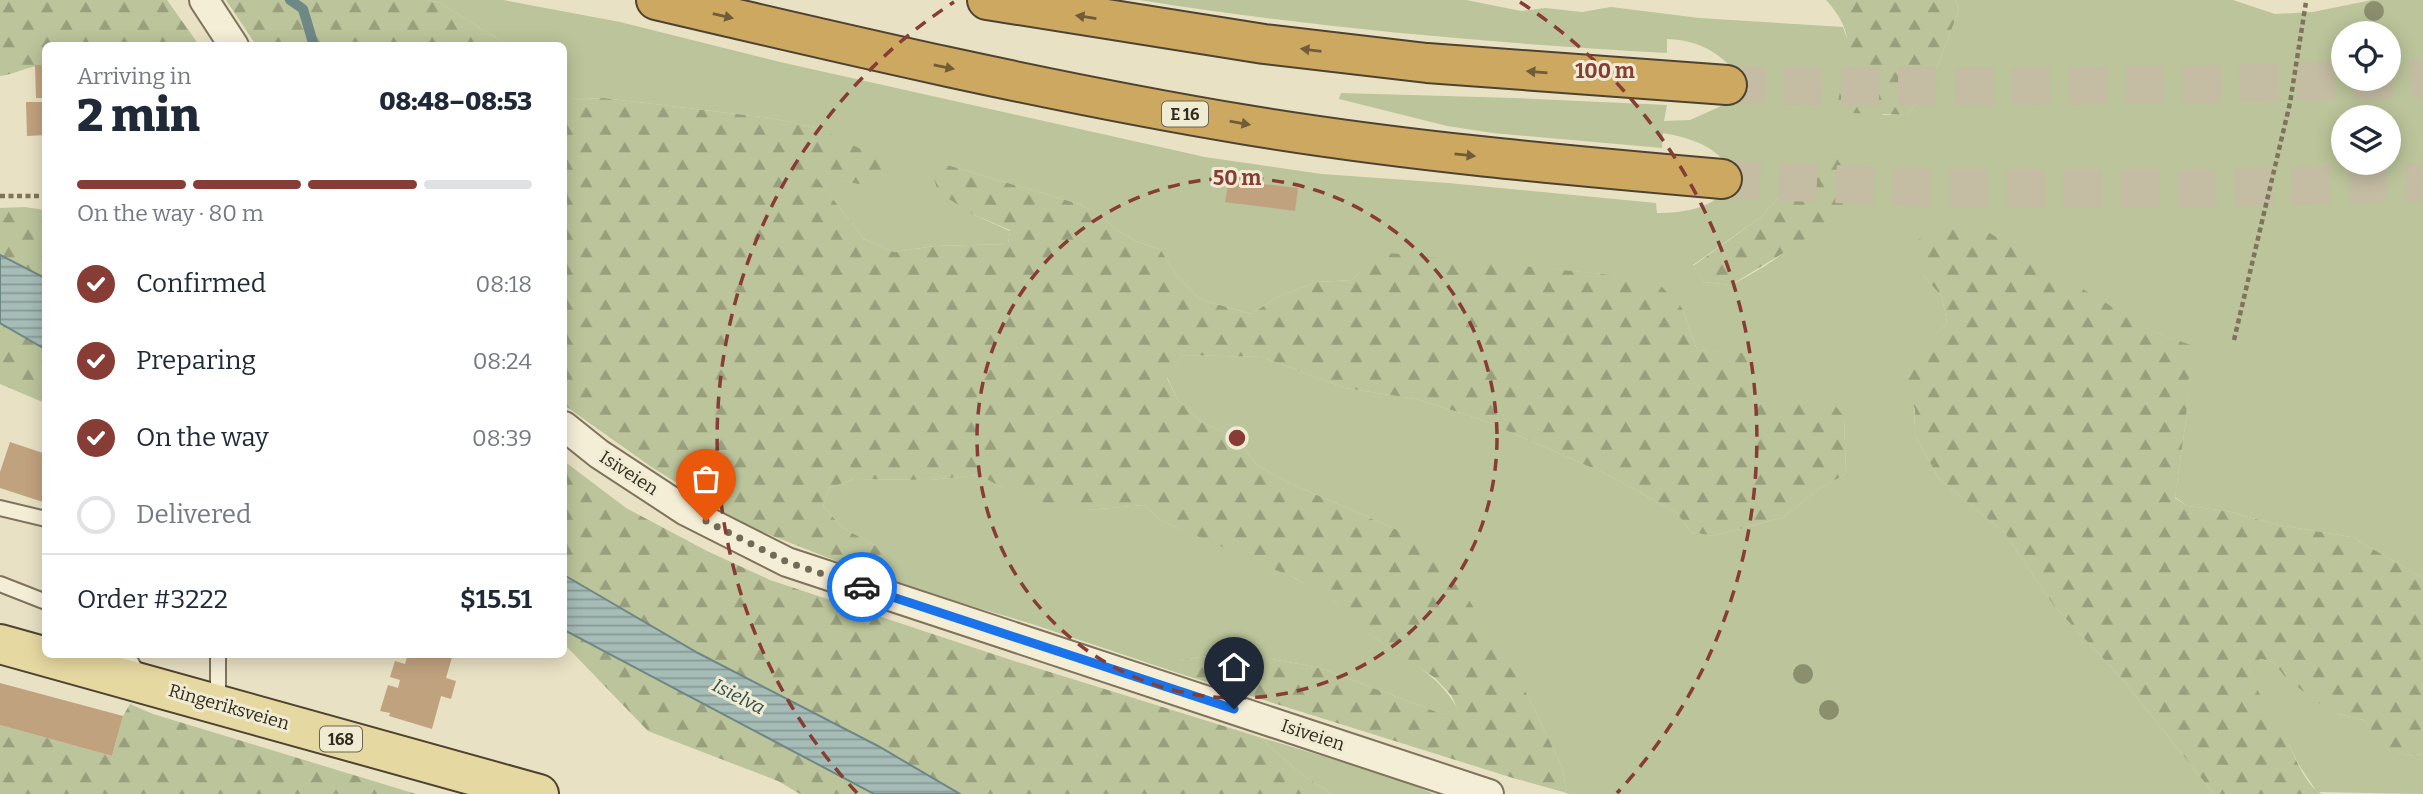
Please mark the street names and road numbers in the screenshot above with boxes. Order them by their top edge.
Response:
road number: E 16 [1162,102,1208,126]
street label: Isiveien [596,446,663,500]
street label: Ringeriksveien [166,679,293,735]
street label: Isiveien [1279,714,1348,756]
road number: 168 [320,726,362,752]

